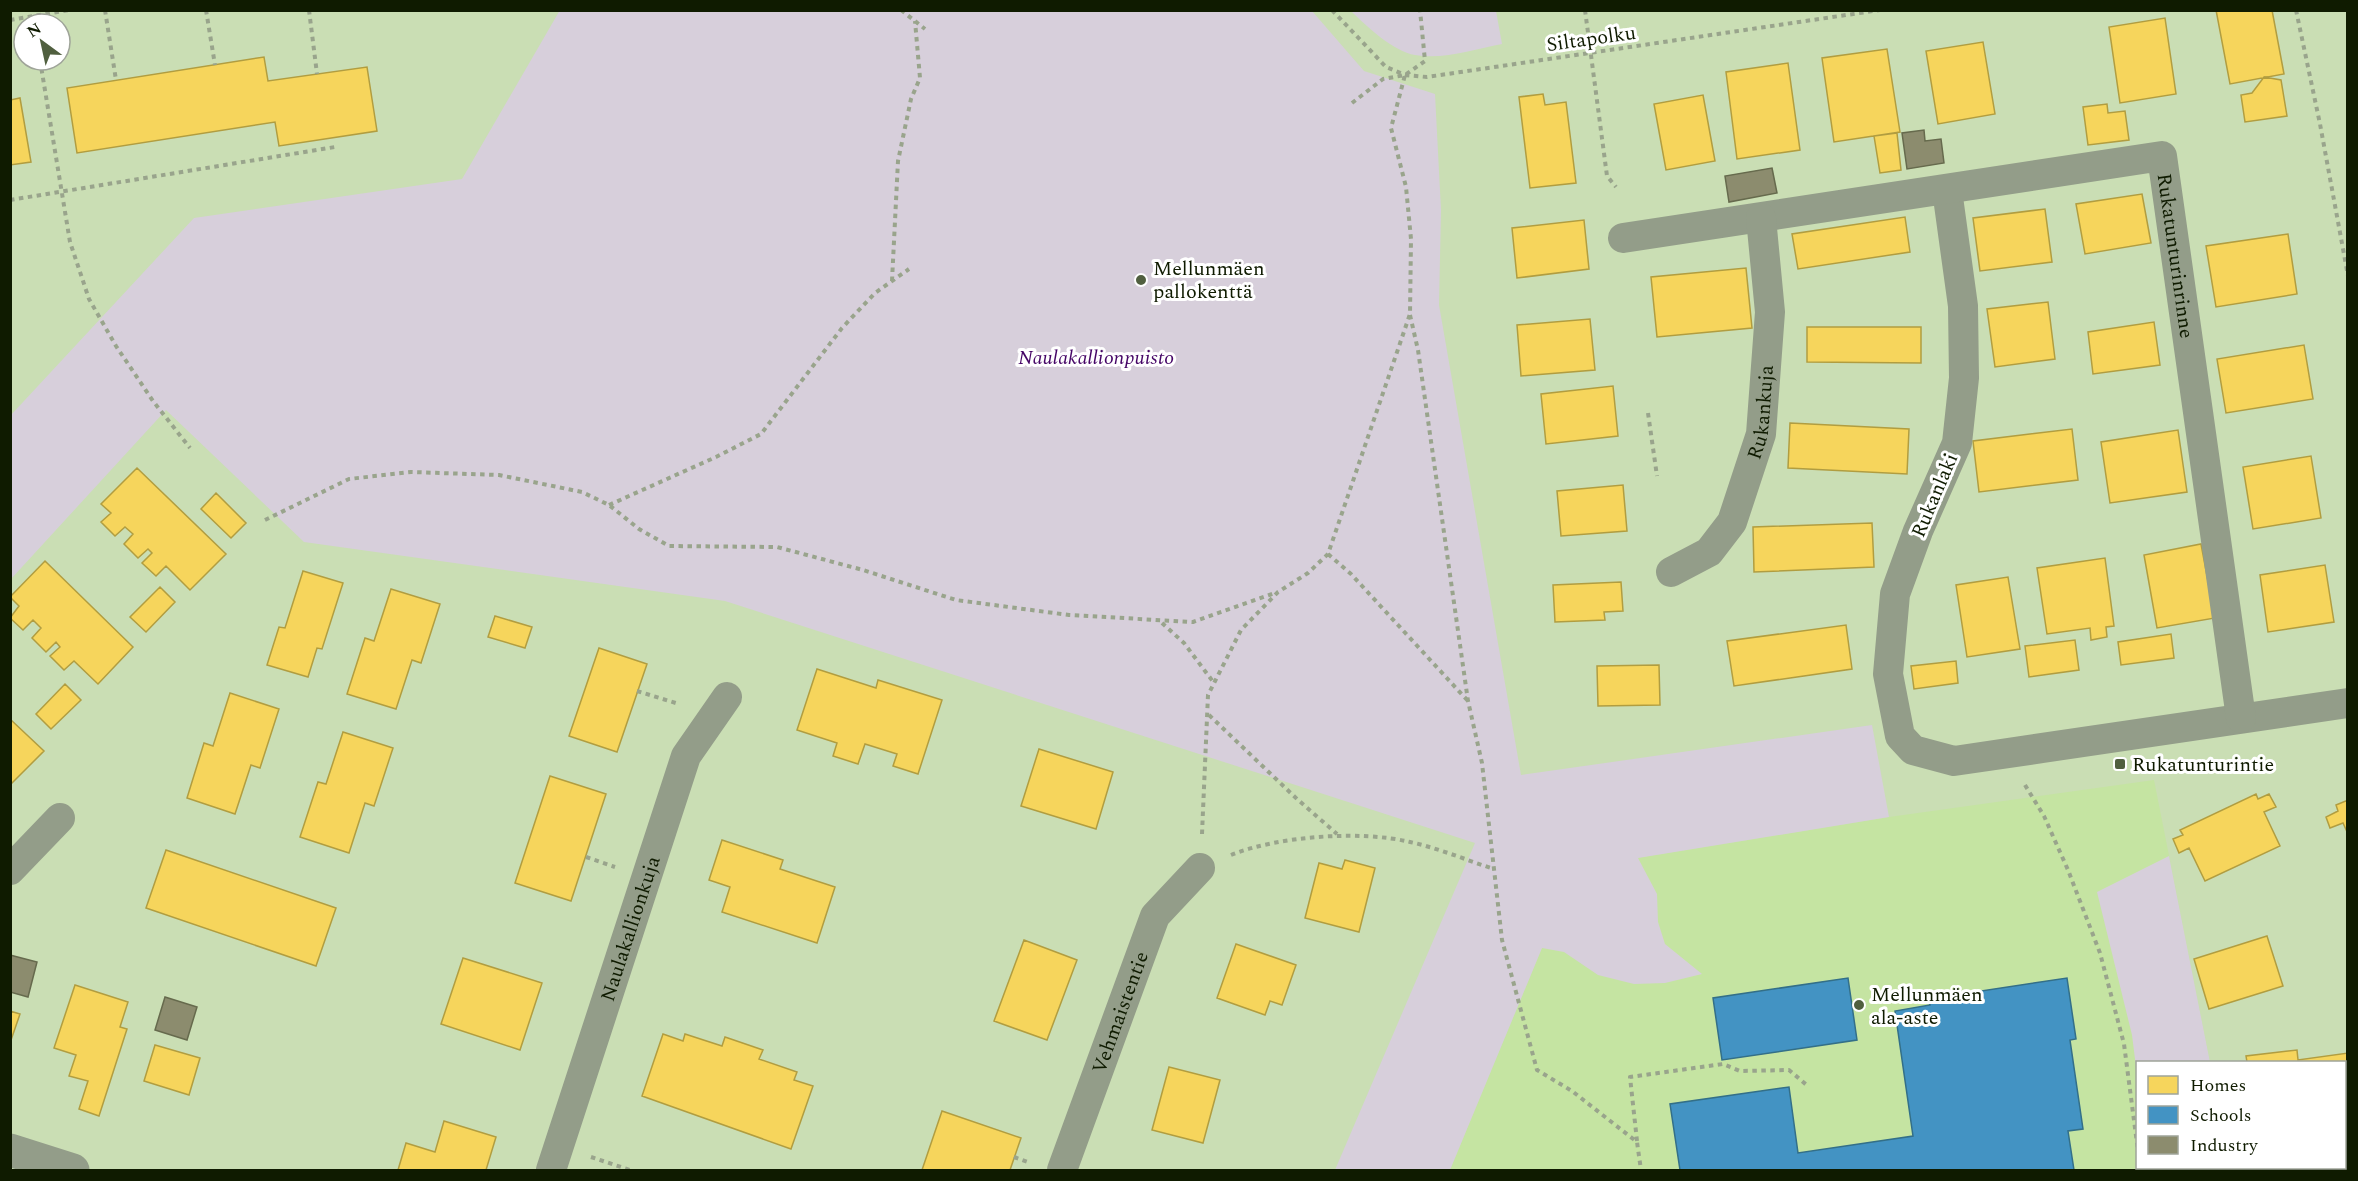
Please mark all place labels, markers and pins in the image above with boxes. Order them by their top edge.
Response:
place label: Mellunmäen pallokenttä [1153,254,1265,307]
marker: Mellunmäen pallokenttä [1134,273,1148,287]
place label: Rukatunturintie [2132,750,2274,780]
marker: Rukatunturintie [2113,757,2127,771]
place label: Mellunmäen ala-aste [1871,980,1983,1033]
marker: Mellunmäen ala-aste [1852,998,1866,1012]

